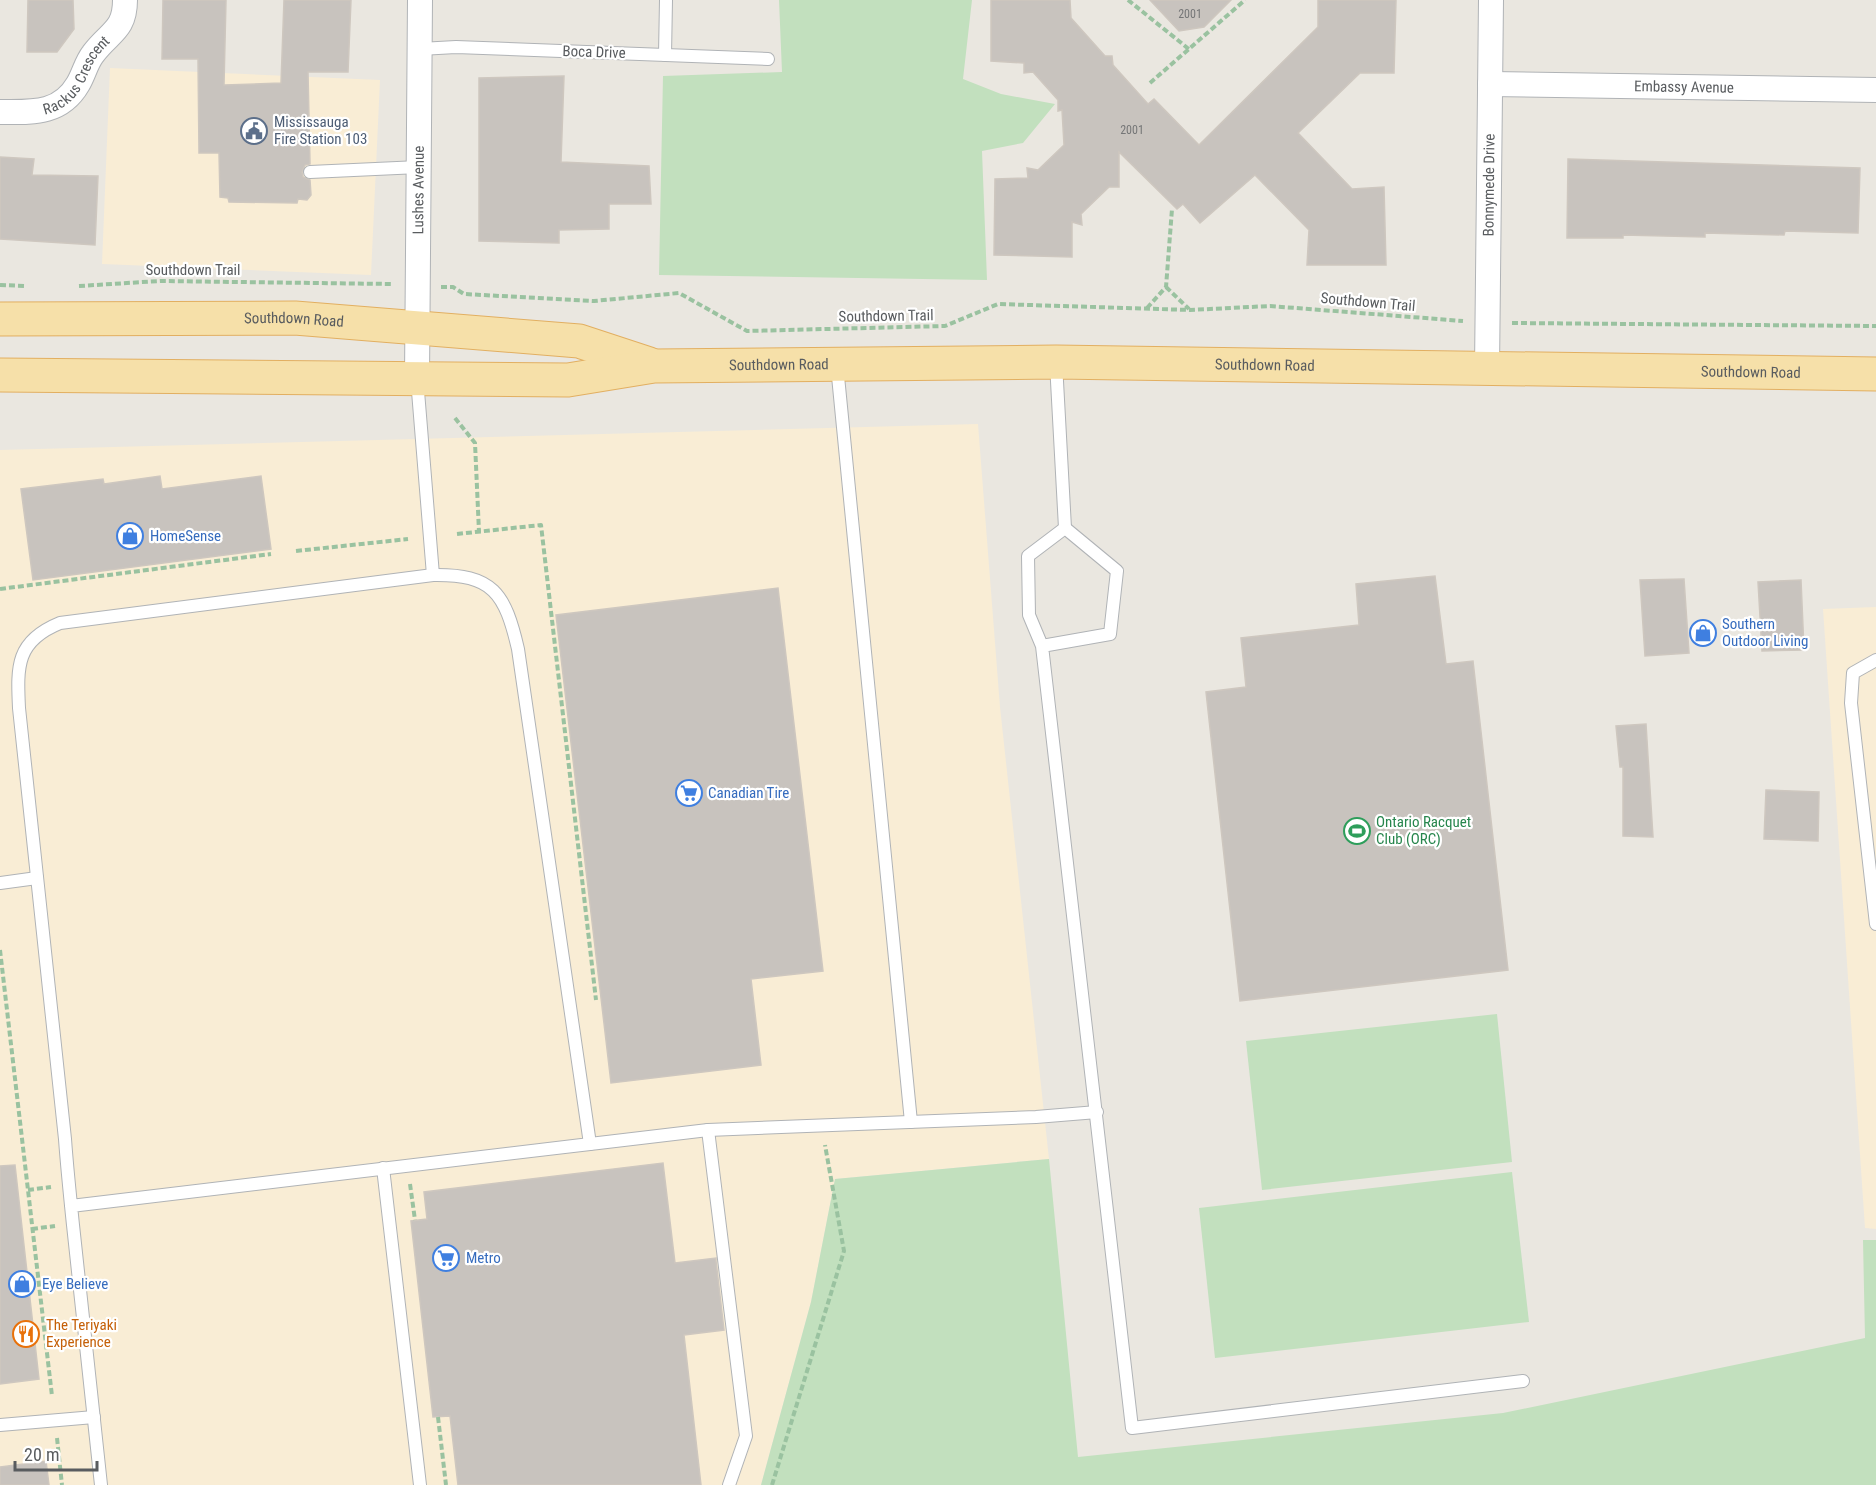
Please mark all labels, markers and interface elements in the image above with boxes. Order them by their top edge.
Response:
house number: 2001 [1178,7,1202,21]
street label: Rackus Crescent [41,32,113,118]
street label: Boca Drive [562,42,626,62]
street label: Embassy Avenue [1634,77,1734,97]
place label: Mississauga Fire Station 103 [274,113,367,148]
public building icon: Mississauga Fire Station 103 [239,116,269,146]
house number: 2001 [1120,123,1144,137]
street label: Bonnymede Drive [1479,134,1499,236]
street label: Lushes Avenue [409,146,428,234]
street label: Southdown Trail [146,261,240,279]
street label: Southdown Trail [1320,289,1416,315]
street label: Southdown Trail [838,306,934,326]
street label: Southdown Road [244,309,345,331]
street label: Southdown Road [729,355,829,374]
street label: Southdown Road [1215,355,1315,375]
street label: Southdown Road [1701,362,1801,382]
shop icon: HomeSense [115,521,145,551]
place label: HomeSense [150,527,221,545]
place label: Southern Outdoor Living [1722,615,1808,650]
shop icon: Southern Outdoor Living [1688,618,1718,648]
supermarket icon: Canadian Tire [674,778,704,808]
place label: Canadian Tire [708,784,789,802]
place label: Ontario Racquet Club (ORC) [1376,813,1471,848]
sports icon: Ontario Racquet Club (ORC) [1342,816,1372,846]
supermarket icon: Metro [431,1243,461,1273]
place label: Metro [466,1249,501,1267]
shop icon: Eye Believe [7,1269,37,1299]
place label: Eye Believe [42,1275,108,1293]
place label: The Teriyaki Experience [46,1316,117,1351]
restaurant icon: The Teriyaki Experience [11,1319,41,1349]
scale bar [15,1434,98,1472]
text: 20 m [24,1444,59,1465]

